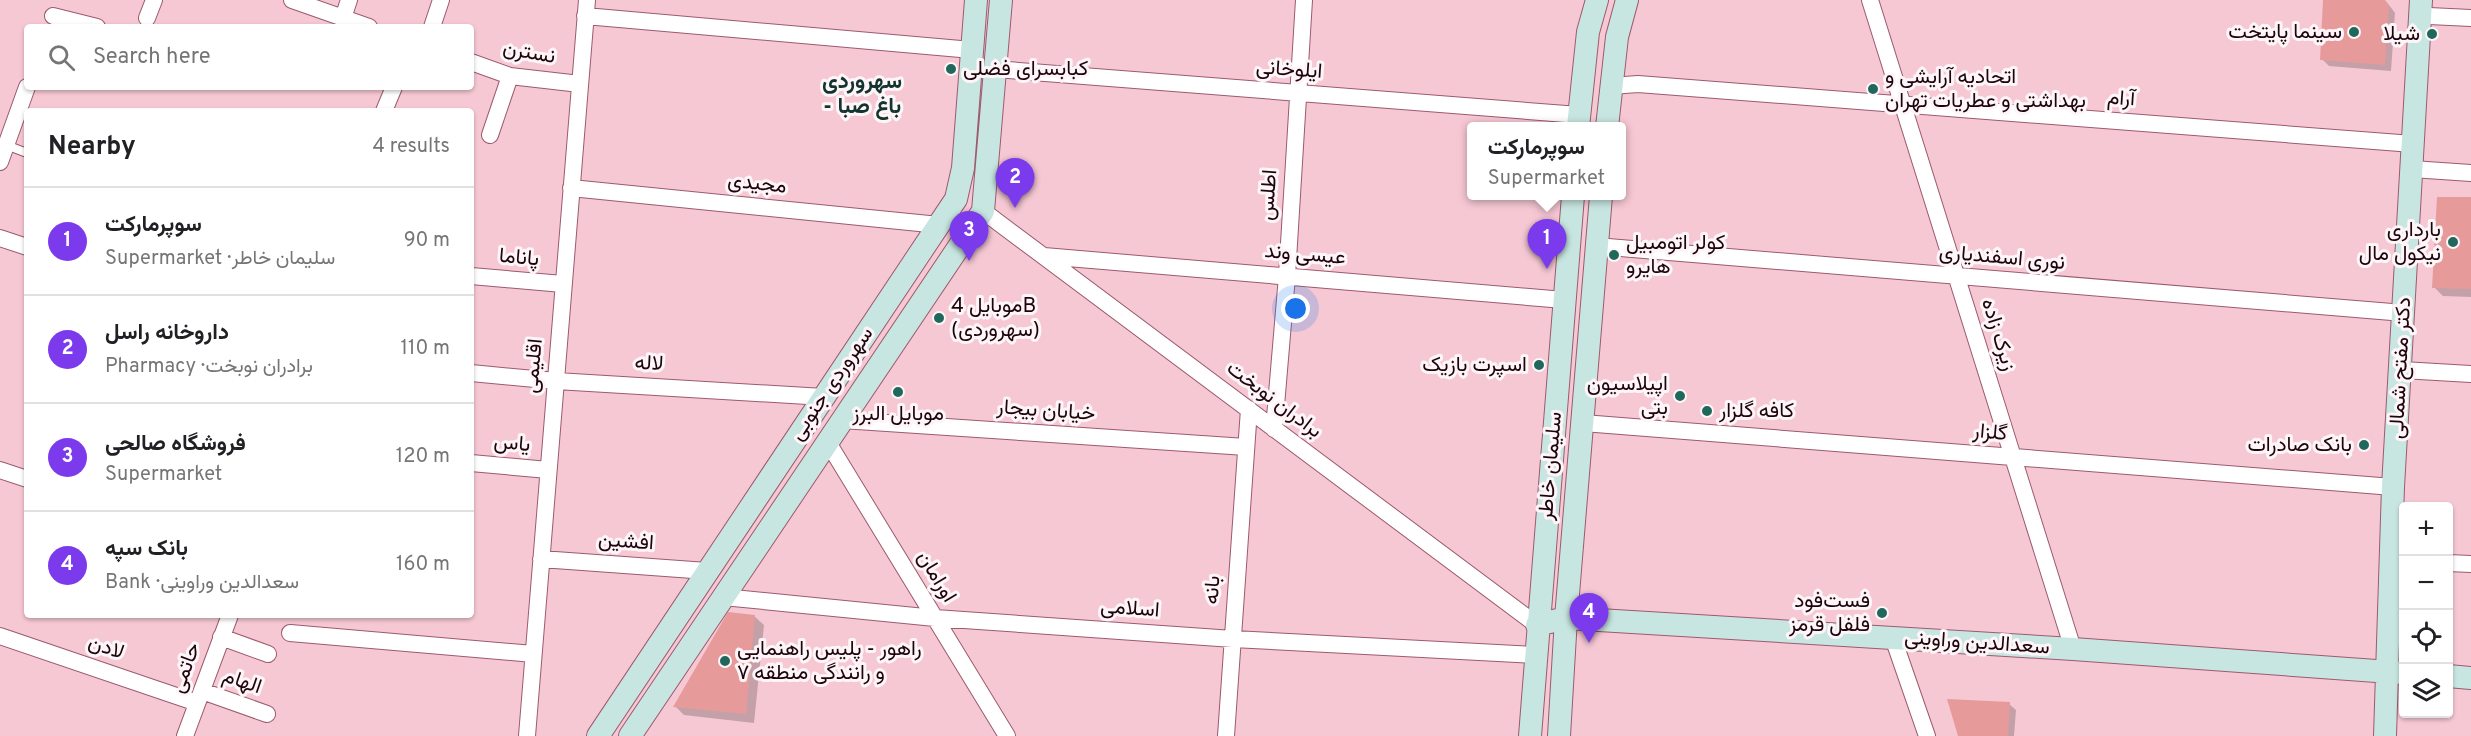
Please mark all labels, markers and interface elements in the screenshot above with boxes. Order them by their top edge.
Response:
place label: سینما پایتخت [2228,19,2342,46]
place label: شیلا [2383,21,2420,48]
search box [24,24,474,90]
marker: سینما پایتخت [2347,25,2361,39]
marker: شیلا [2425,27,2439,41]
street label: نسترن [501,35,557,71]
icon: search [45,41,78,74]
text: Search here [93,44,211,71]
street label: ایلوخانی [1255,54,1323,86]
place label: کبابسرای فضلی [963,56,1088,83]
marker: کبابسرای فضلی [944,62,958,76]
place label: اتحادیه آرایشی و بهداشتی و عطریات تهران [1885,64,2086,115]
district label: سهروردی - باغ صبا [822,69,902,121]
marker: اتحادیه آرایشی و بهداشتی و عطریات تهران [1866,82,1880,96]
street label: آرام [2106,85,2138,114]
popup [1467,122,1626,200]
text: Nearby [48,131,136,164]
text: 4 results [373,134,450,160]
text: سوپرمارکت [1488,135,1585,162]
pin: 2 [996,158,1034,208]
text: Supermarket [1488,166,1605,192]
street label: مجیدی [726,167,788,201]
street label: اطلس [1254,169,1284,221]
text: سوپرمارکت [105,212,202,239]
pin: 3 [950,212,988,261]
place label: بارداری نیکول مال [2359,217,2441,268]
pin: 1 [1528,220,1566,269]
text: 1 [64,228,72,254]
text: 90 m [404,228,450,254]
place label: کولر اتومبیل هایرو [1626,230,1725,281]
marker: بارداری نیکول مال [2446,235,2460,249]
street label: عیسی وند [1263,238,1347,272]
street label: نوری اسفندیاری [1938,239,2066,277]
street label: پاناما [498,243,540,273]
text: Supermarket · سلیمان خاطر [105,246,335,272]
marker: کولر اتومبیل هایرو [1607,248,1621,262]
place label: موبایل 4B (سهروردی) [951,293,1040,344]
your location [1281,294,1310,323]
street label: زیرک زاده [1974,295,2022,375]
street label: دکتر مفتح شمالی [2384,296,2418,440]
marker: موبایل 4B (سهروردی) [932,311,946,325]
text: داروخانه راسل [105,320,229,347]
street label: سهروردی جنوبی [784,322,880,446]
text: 2 [61,336,74,362]
text: 110 m [401,336,450,362]
street label: اقلیمی [518,338,550,394]
street label: لاله [634,350,664,378]
place label: اسپرت بازیک [1422,352,1527,379]
text: Pharmacy · برادران نوبخت [105,354,313,380]
street label: برادران نوبخت [1221,355,1327,445]
marker: اسپرت بازیک [1532,358,1546,372]
place label: اپیلاسیون بتی [1587,371,1668,422]
marker: موبایل البرز [891,385,905,399]
marker: اپیلاسیون بتی [1673,389,1687,403]
street label: خیابان بیجار [995,394,1096,428]
place label: کافه گلزار [1718,398,1794,425]
place label: موبایل البرز [851,401,944,428]
marker: کافه گلزار [1700,404,1714,418]
street label: سلیمان خاطر [1533,411,1569,522]
street label: گلزار [1971,418,2008,448]
street label: یاس [492,429,532,459]
text: فروشگاه صالحی [105,431,246,458]
place label: بانک صادرات [2248,432,2352,459]
marker: بانک صادرات [2357,438,2371,452]
text: 3 [62,444,74,470]
text: 120 m [396,444,450,470]
text: Supermarket [105,462,222,488]
map controls [2399,502,2453,718]
button: + [2399,502,2453,556]
street label: افشین [597,527,655,557]
text: بانک سپه [105,536,188,563]
street label: اورامان [910,546,962,608]
text: 4 [61,552,74,578]
text: 160 m [396,552,450,578]
button: − [2399,556,2453,610]
text: Bank · سعدالدین وراوینی [105,570,299,596]
street label: بانه [1199,575,1227,605]
place label: فست‌فود فلفل قرمز [1788,588,1870,639]
street label: اسلامی [1099,593,1161,625]
pin: 4 [1570,594,1608,643]
marker: فست‌فود فلفل قرمز [1875,606,1889,620]
button: locate [2399,610,2453,664]
street label: سعدالدین وراوینی [1903,624,2051,662]
street label: لادن [84,629,128,667]
place label: راهور - پلیس راهنمایی و رانندگی منطقه ۷ [737,636,922,687]
street label: حاتمی [164,639,208,697]
marker: راهور - پلیس راهنمایی و رانندگی منطقه ۷ [718,654,732,668]
street label: الهام [219,663,265,701]
button: layers [2399,664,2453,718]

